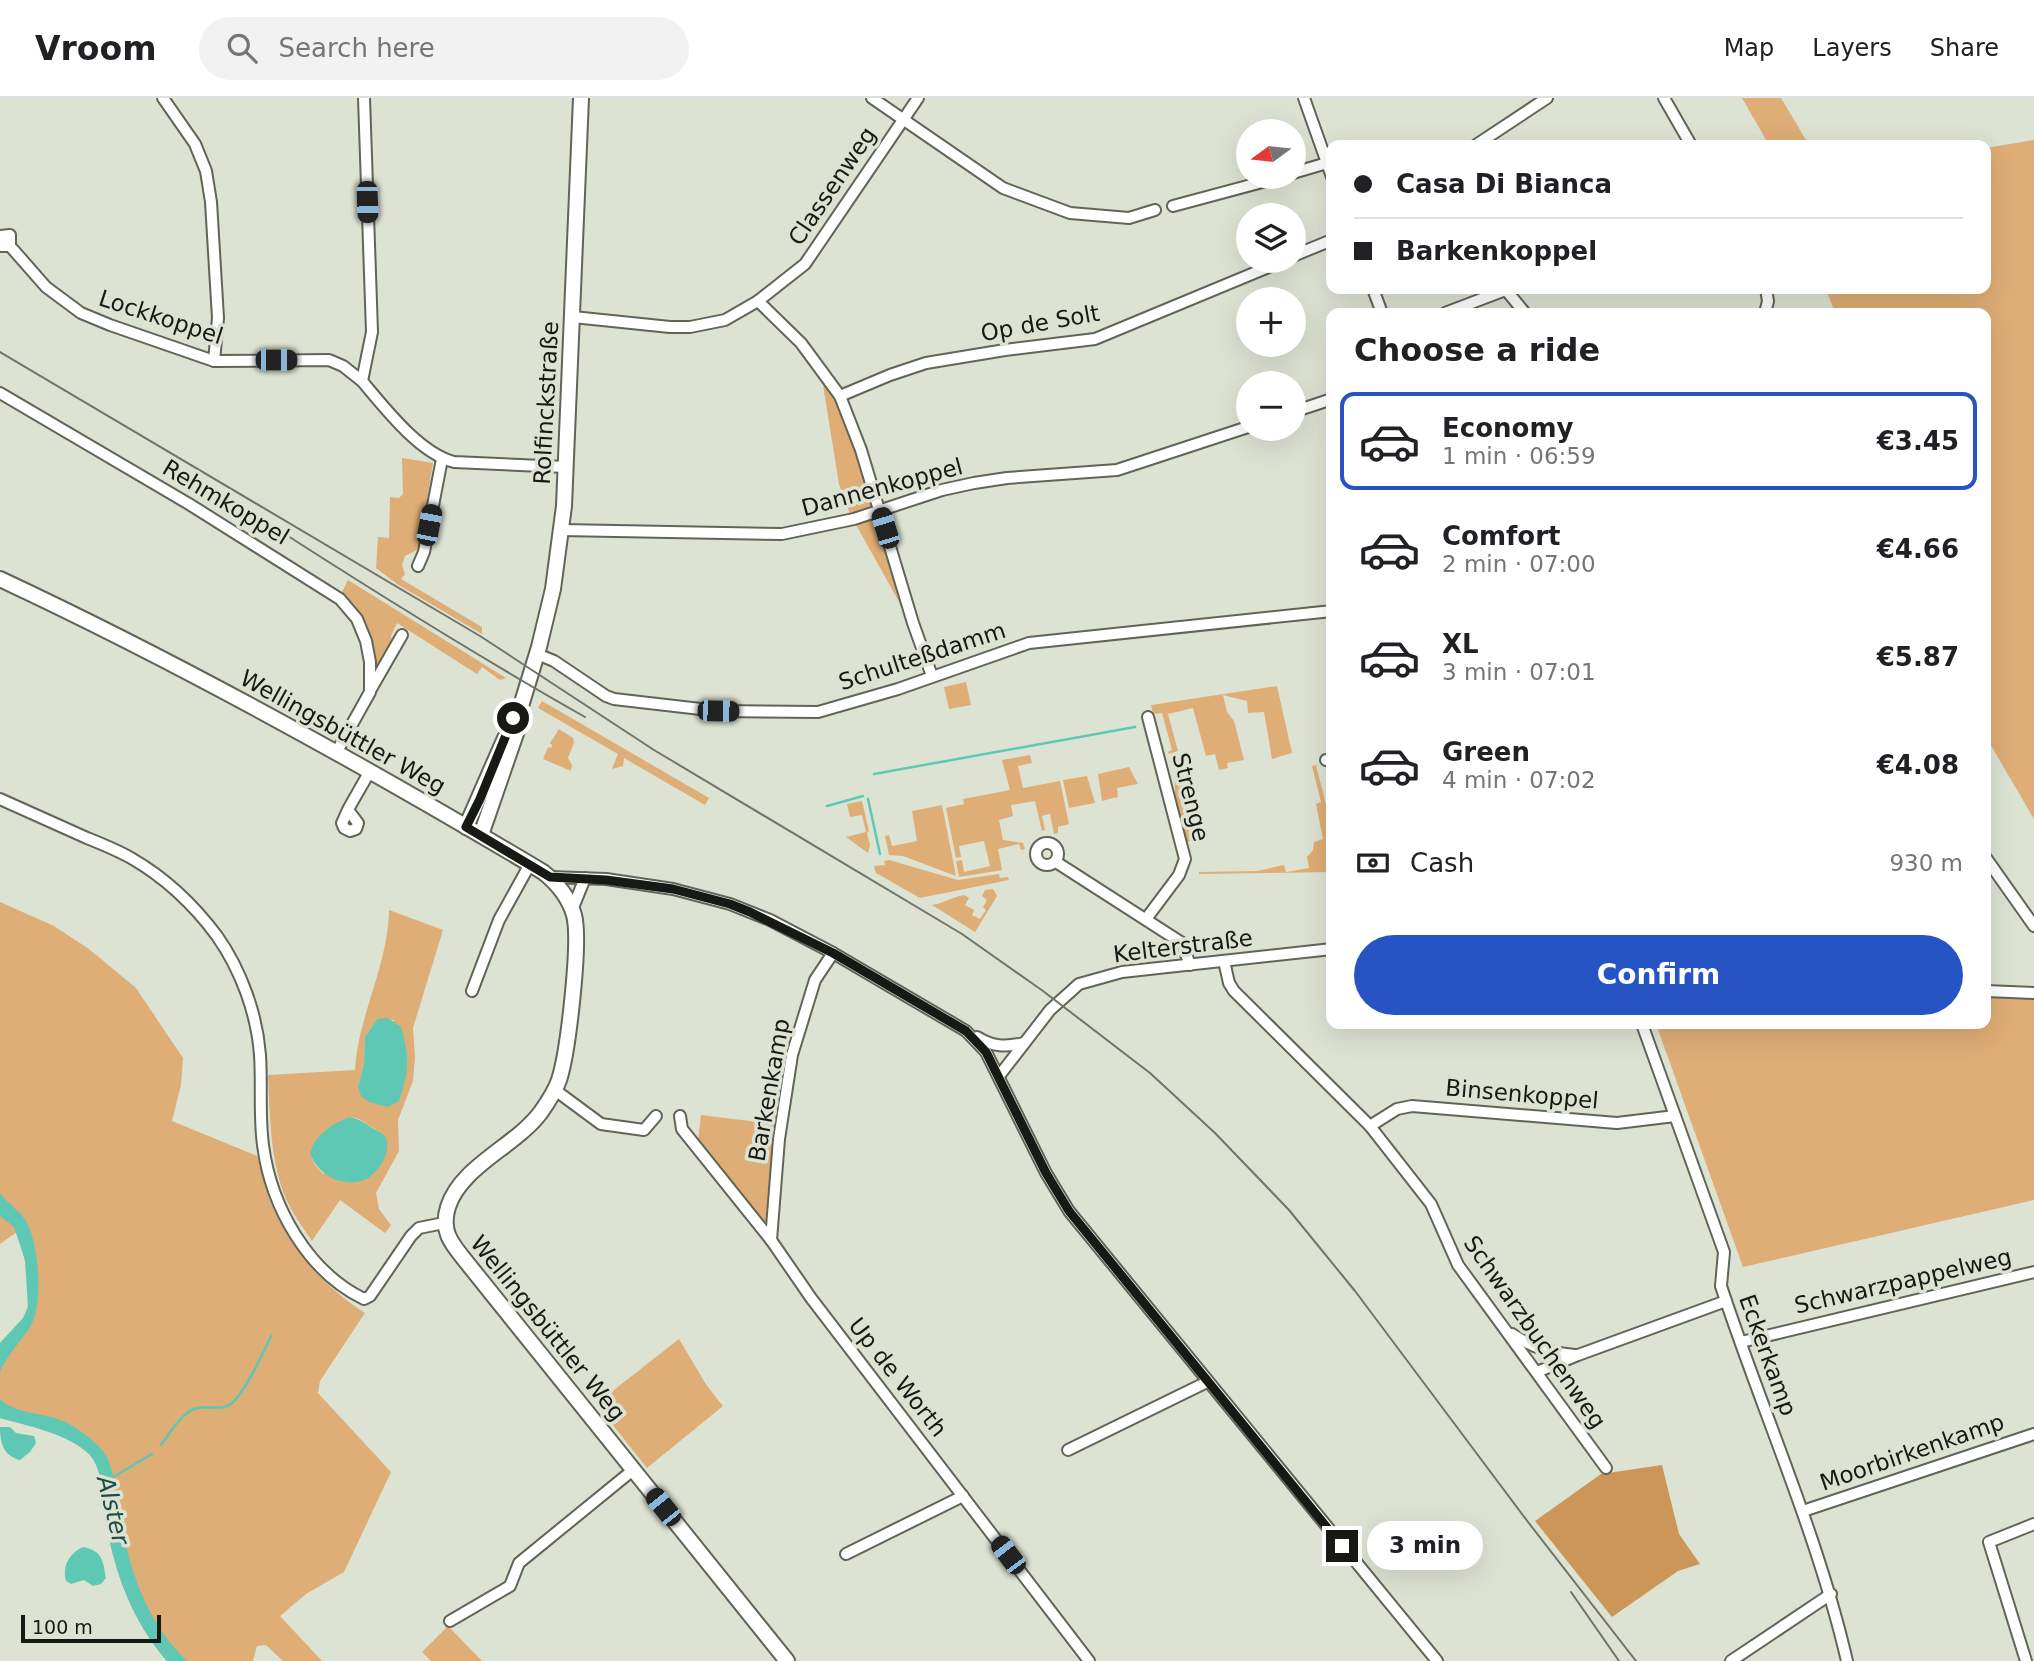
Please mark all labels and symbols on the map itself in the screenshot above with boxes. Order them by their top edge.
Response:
north arrow [1236,119,1306,189]
street label: Classenweg [783,122,881,250]
car [356,181,379,223]
street label: Lockkoppel [96,285,226,349]
street label: Op de Solt [979,300,1101,346]
street label: Rolfinckstraße [529,321,563,485]
car [256,350,298,371]
street label: Dannenkoppel [798,453,966,521]
street label: Rehmkoppel [158,454,294,550]
car [415,502,444,548]
car [869,505,902,551]
street label: Schulteßdamm [835,617,1009,695]
street label: Wellingsbüttler Weg [236,665,450,799]
car [697,700,740,722]
route start [497,702,529,734]
street label: Strenge [1167,750,1215,844]
street label: Kelterstraße [1112,925,1254,967]
street label: Barkenkamp [744,1017,794,1163]
street label: Binsenkoppel [1444,1074,1600,1114]
street label: Wellingsbüttler Weg [465,1230,631,1426]
street label: Schwarzbuchenweg [1459,1231,1611,1433]
street label: Schwarzpappelweg [1792,1243,2014,1319]
street label: Eckerkamp [1734,1291,1802,1419]
street label: Up de Worth [844,1313,952,1441]
street label: Moorbirkenkamp [1816,1408,2008,1496]
water label: Alster [91,1471,136,1549]
car [642,1484,685,1530]
callout: 3 min [1366,1522,1482,1570]
route end [1326,1530,1358,1562]
car [987,1532,1030,1578]
scale bar [21,1612,161,1644]

